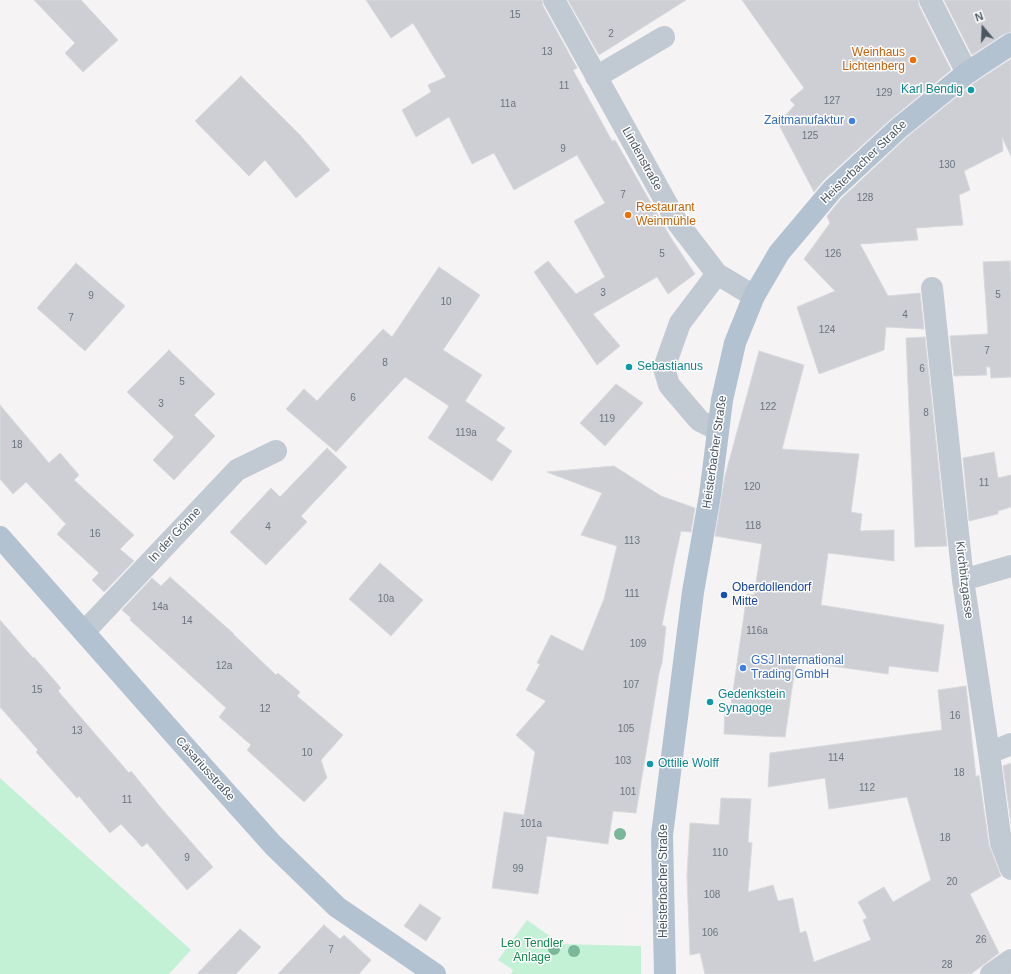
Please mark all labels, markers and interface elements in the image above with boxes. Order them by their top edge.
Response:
north arrow [963,8,1003,48]
house number: 15 [509,9,521,21]
text: N [973,10,985,24]
house number: 2 [608,28,614,40]
house number: 13 [541,46,553,58]
place label: Weinhaus Lichtenberg [842,46,905,74]
marker: Weinhaus Lichtenberg [908,55,918,65]
house number: 11 [559,80,569,92]
place label: Karl Bendig [901,83,963,97]
marker: Karl Bendig [966,85,976,95]
house number: 129 [876,87,892,99]
house number: 127 [824,95,840,107]
house number: 11a [500,98,516,110]
place label: Zaitmanufaktur [764,114,844,128]
marker: Zaitmanufaktur [847,116,857,126]
street label: Heisterbacher Straße [818,117,910,207]
street label: Lindenstraße [619,125,665,193]
house number: 125 [802,130,818,142]
house number: 9 [560,143,566,155]
house number: 130 [939,159,955,171]
house number: 7 [620,189,626,201]
house number: 128 [857,192,873,204]
place label: Restaurant Weinmühle [636,201,696,229]
marker: Restaurant Weinmühle [623,210,633,220]
house number: 5 [659,248,665,260]
house number: 126 [825,248,841,260]
house number: 3 [600,287,606,299]
house number: 5 [995,289,1001,301]
house number: 9 [88,290,94,302]
house number: 10 [440,296,452,308]
house number: 4 [902,309,908,321]
house number: 7 [68,312,74,324]
house number: 124 [819,324,835,336]
house number: 7 [984,345,990,357]
house number: 8 [382,357,388,369]
place label: Sebastianus [637,360,703,374]
marker: Sebastianus [624,362,634,372]
house number: 6 [919,363,925,375]
house number: 5 [179,376,185,388]
house number: 6 [350,392,356,404]
street label: Heisterbacher Straße [700,395,730,509]
house number: 3 [158,398,164,410]
house number: 122 [760,401,776,413]
house number: 8 [923,407,929,419]
house number: 119 [599,413,615,425]
house number: 119a [455,427,477,439]
house number: 18 [11,439,23,451]
house number: 11 [979,477,989,489]
house number: 120 [744,481,760,493]
street label: In der Gönne [146,504,204,566]
house number: 118 [745,520,761,532]
house number: 4 [265,521,271,533]
house number: 16 [89,528,101,540]
house number: 113 [624,535,640,547]
street label: Kirchbitzgasse [952,540,976,620]
place label: Oberdollendorf Mitte [732,581,811,609]
house number: 111 [624,588,640,600]
marker: Oberdollendorf Mitte [719,590,729,600]
house number: 10a [378,593,394,605]
house number: 14a [152,601,168,613]
house number: 14 [181,615,193,627]
house number: 116a [746,625,768,637]
house number: 109 [630,638,646,650]
place label: GSJ International Trading GmbH [751,654,844,682]
house number: 12a [216,660,232,672]
marker: GSJ International Trading GmbH [738,663,748,673]
house number: 107 [623,679,639,691]
house number: 15 [31,684,43,696]
place label: Gedenkstein Synagoge [718,688,785,716]
marker: Gedenkstein Synagoge [705,697,715,707]
house number: 12 [259,703,271,715]
house number: 16 [949,710,961,722]
house number: 105 [618,723,634,735]
house number: 13 [71,725,83,737]
street label: Cäsariusstraße [172,734,238,804]
house number: 10 [301,747,313,759]
house number: 114 [828,752,844,764]
house number: 103 [615,755,631,767]
place label: Ottilie Wolff [658,757,719,771]
marker: Ottilie Wolff [645,759,655,769]
house number: 18 [953,767,965,779]
house number: 112 [859,782,875,794]
house number: 101 [620,786,636,798]
house number: 11 [122,794,132,806]
house number: 101a [520,818,542,830]
street label: Heisterbacher Straße [657,824,671,938]
house number: 18 [939,832,951,844]
house number: 110 [712,847,728,859]
house number: 9 [184,852,190,864]
house number: 99 [512,863,524,875]
house number: 20 [946,876,958,888]
house number: 108 [704,889,720,901]
house number: 106 [702,927,718,939]
house number: 26 [975,934,987,946]
park label: Leo Tendler Anlage [501,937,563,965]
house number: 7 [328,944,334,956]
house number: 28 [941,959,953,971]

